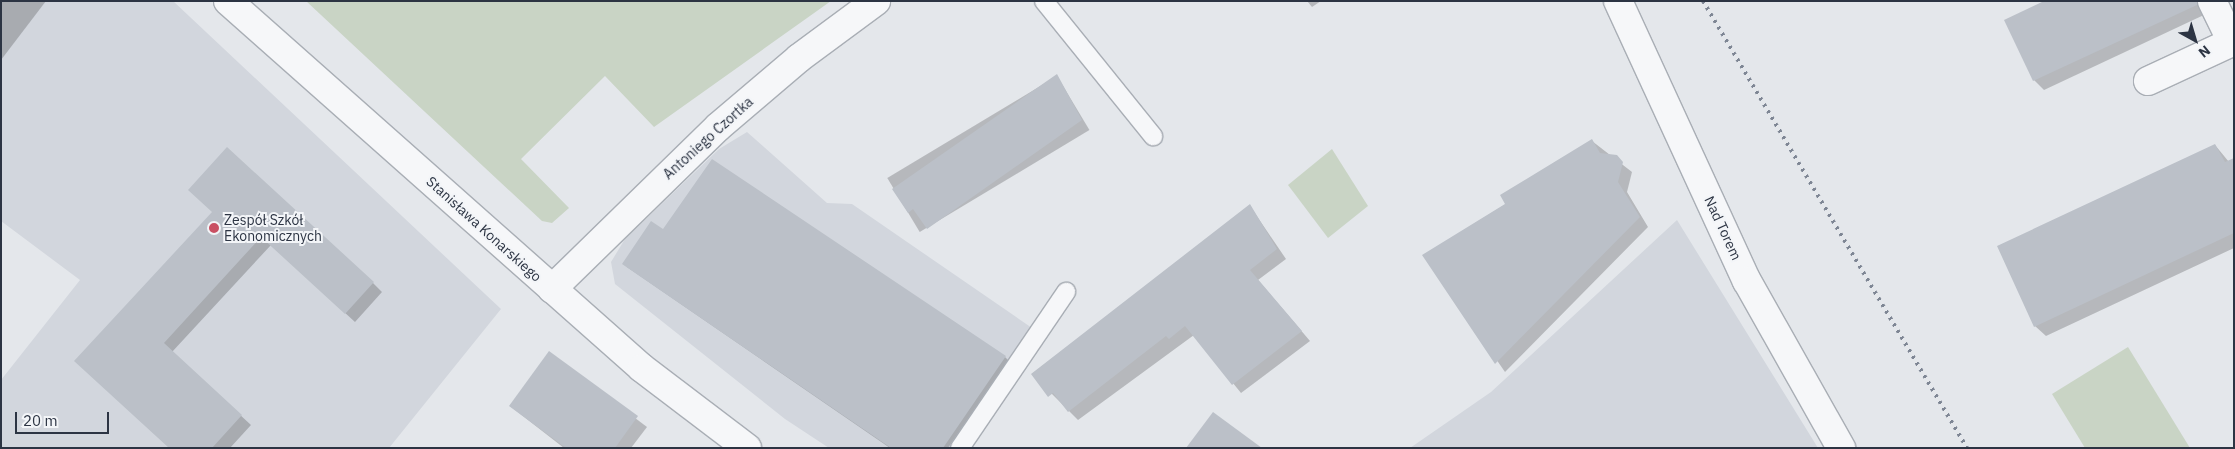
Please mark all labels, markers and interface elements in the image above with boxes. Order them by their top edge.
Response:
north arrow [2170,15,2220,65]
text: N [2195,41,2214,62]
street label: Antoniego Czortka [660,93,756,183]
street label: Stanisława Konarskiego [423,173,545,285]
street label: Nad Torem [1701,193,1745,263]
place label: Zespół Szkół Ekonomicznych [224,212,322,244]
marker: Zespół Szkół Ekonomicznych [208,222,220,234]
scale bar [18,402,111,434]
text: 20 m [23,411,58,430]

